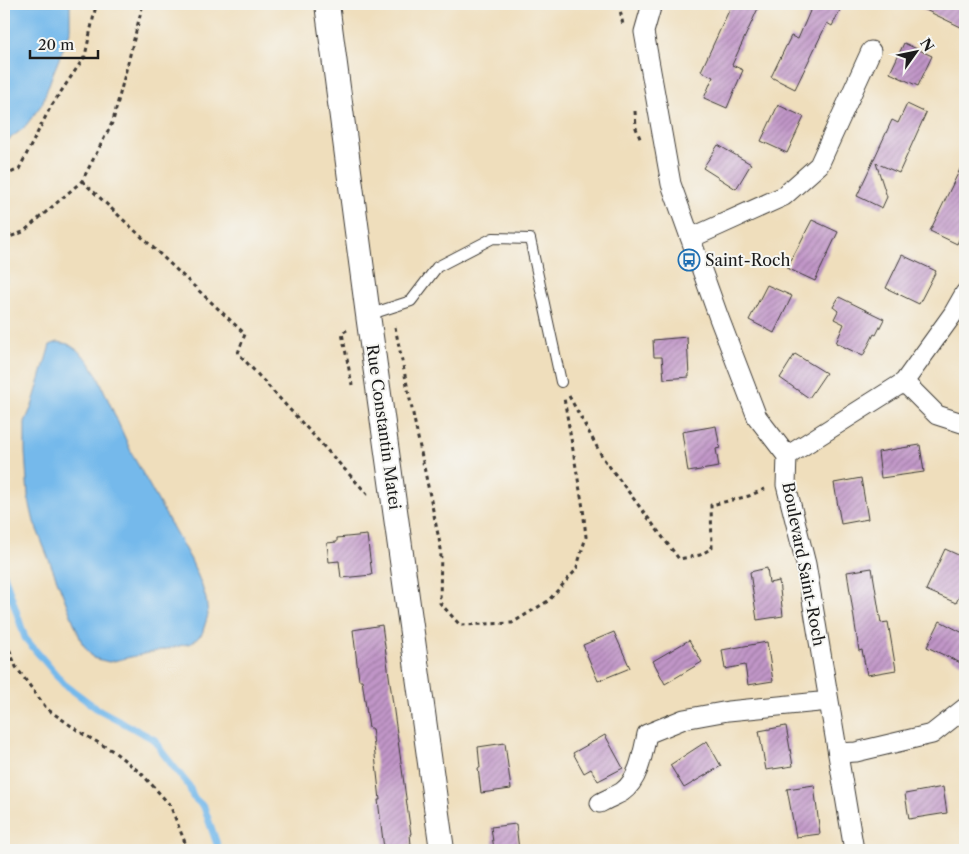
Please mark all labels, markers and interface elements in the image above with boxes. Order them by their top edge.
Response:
scale bar [30,28,98,60]
north arrow [892,28,942,78]
text: 20 m [38,35,74,54]
text: N [916,35,938,55]
bus stop icon: Saint-Roch [677,248,701,272]
place label: Saint-Roch [705,250,790,270]
street label: Rue Constantin Matei [362,343,406,511]
street label: Boulevard Saint-Roch [778,480,830,648]

